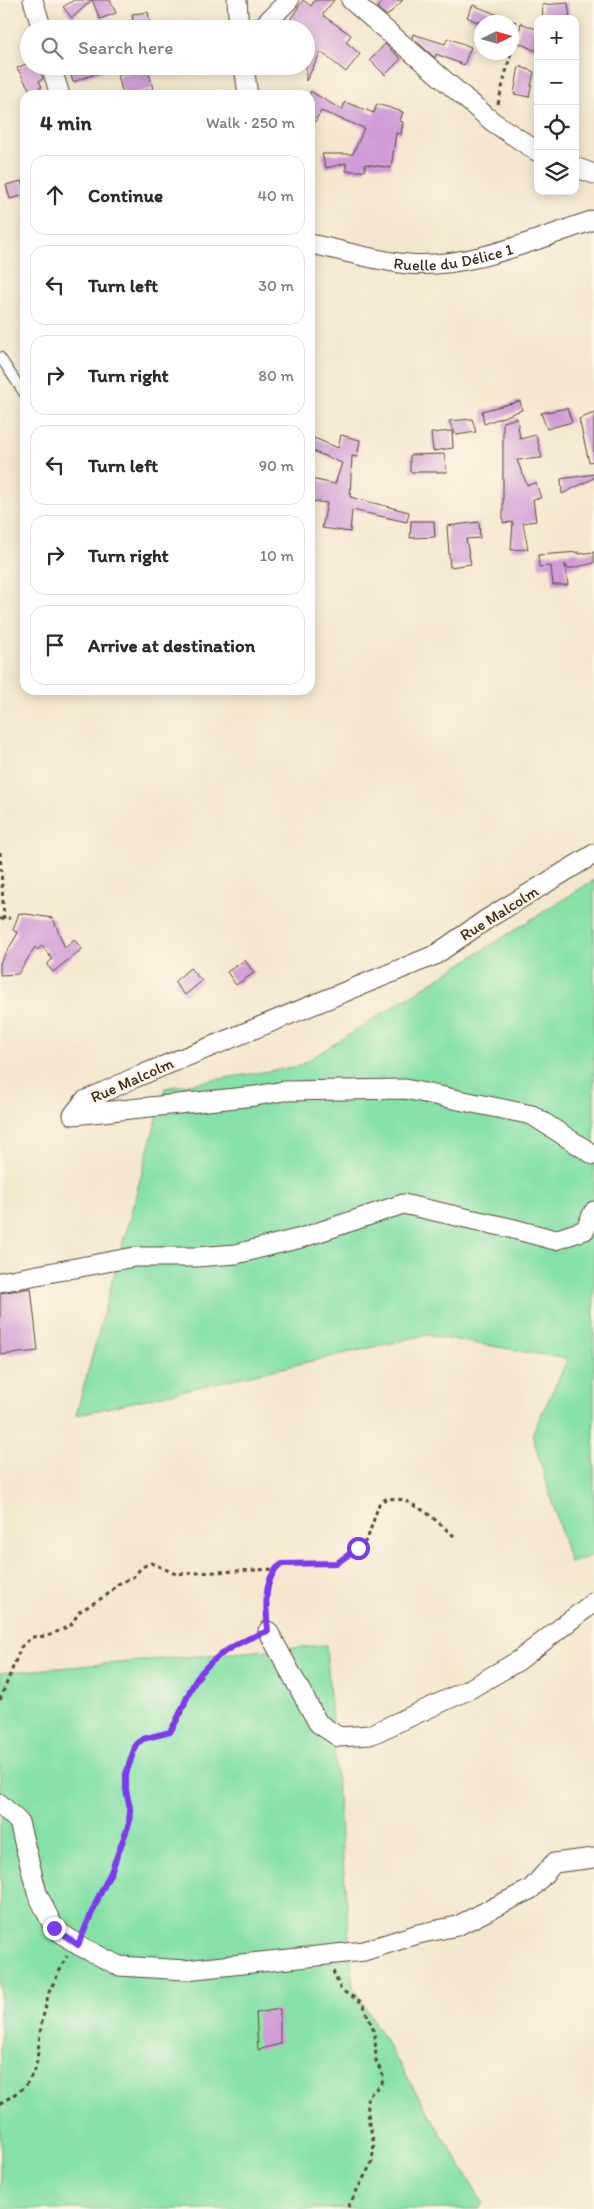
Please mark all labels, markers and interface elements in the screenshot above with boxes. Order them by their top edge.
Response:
north arrow [474,15,519,60]
map controls [534,15,579,195]
button: + [534,15,579,60]
search box [20,20,315,75]
icon: search [38,34,66,62]
text: Search here [78,36,173,59]
button: − [534,60,579,105]
button: locate [534,105,579,150]
text: 4 min [40,110,92,135]
text: Walk · 250 m [206,113,295,132]
button: layers [534,150,579,195]
icon: ahead [41,181,69,209]
text: Continue [88,184,163,207]
text: 40 m [257,186,294,205]
street label: Ruelle du Délice 1 [392,239,516,274]
icon: left [41,271,69,299]
text: Turn left [88,274,158,297]
text: 30 m [258,276,294,295]
icon: right [41,361,69,389]
text: Turn right [88,364,169,387]
text: 80 m [258,366,294,385]
icon: left [41,451,69,479]
text: Turn left [88,454,158,477]
text: 90 m [259,456,294,475]
icon: right [41,541,69,569]
text: Turn right [88,544,169,567]
text: 10 m [260,546,294,565]
icon: arrive [41,631,69,659]
text: Arrive at destination [88,634,255,657]
street label: Rue Malcolm [456,881,542,945]
street label: Rue Malcolm [88,1053,177,1107]
route start [347,1537,370,1560]
route end [43,1917,66,1940]

